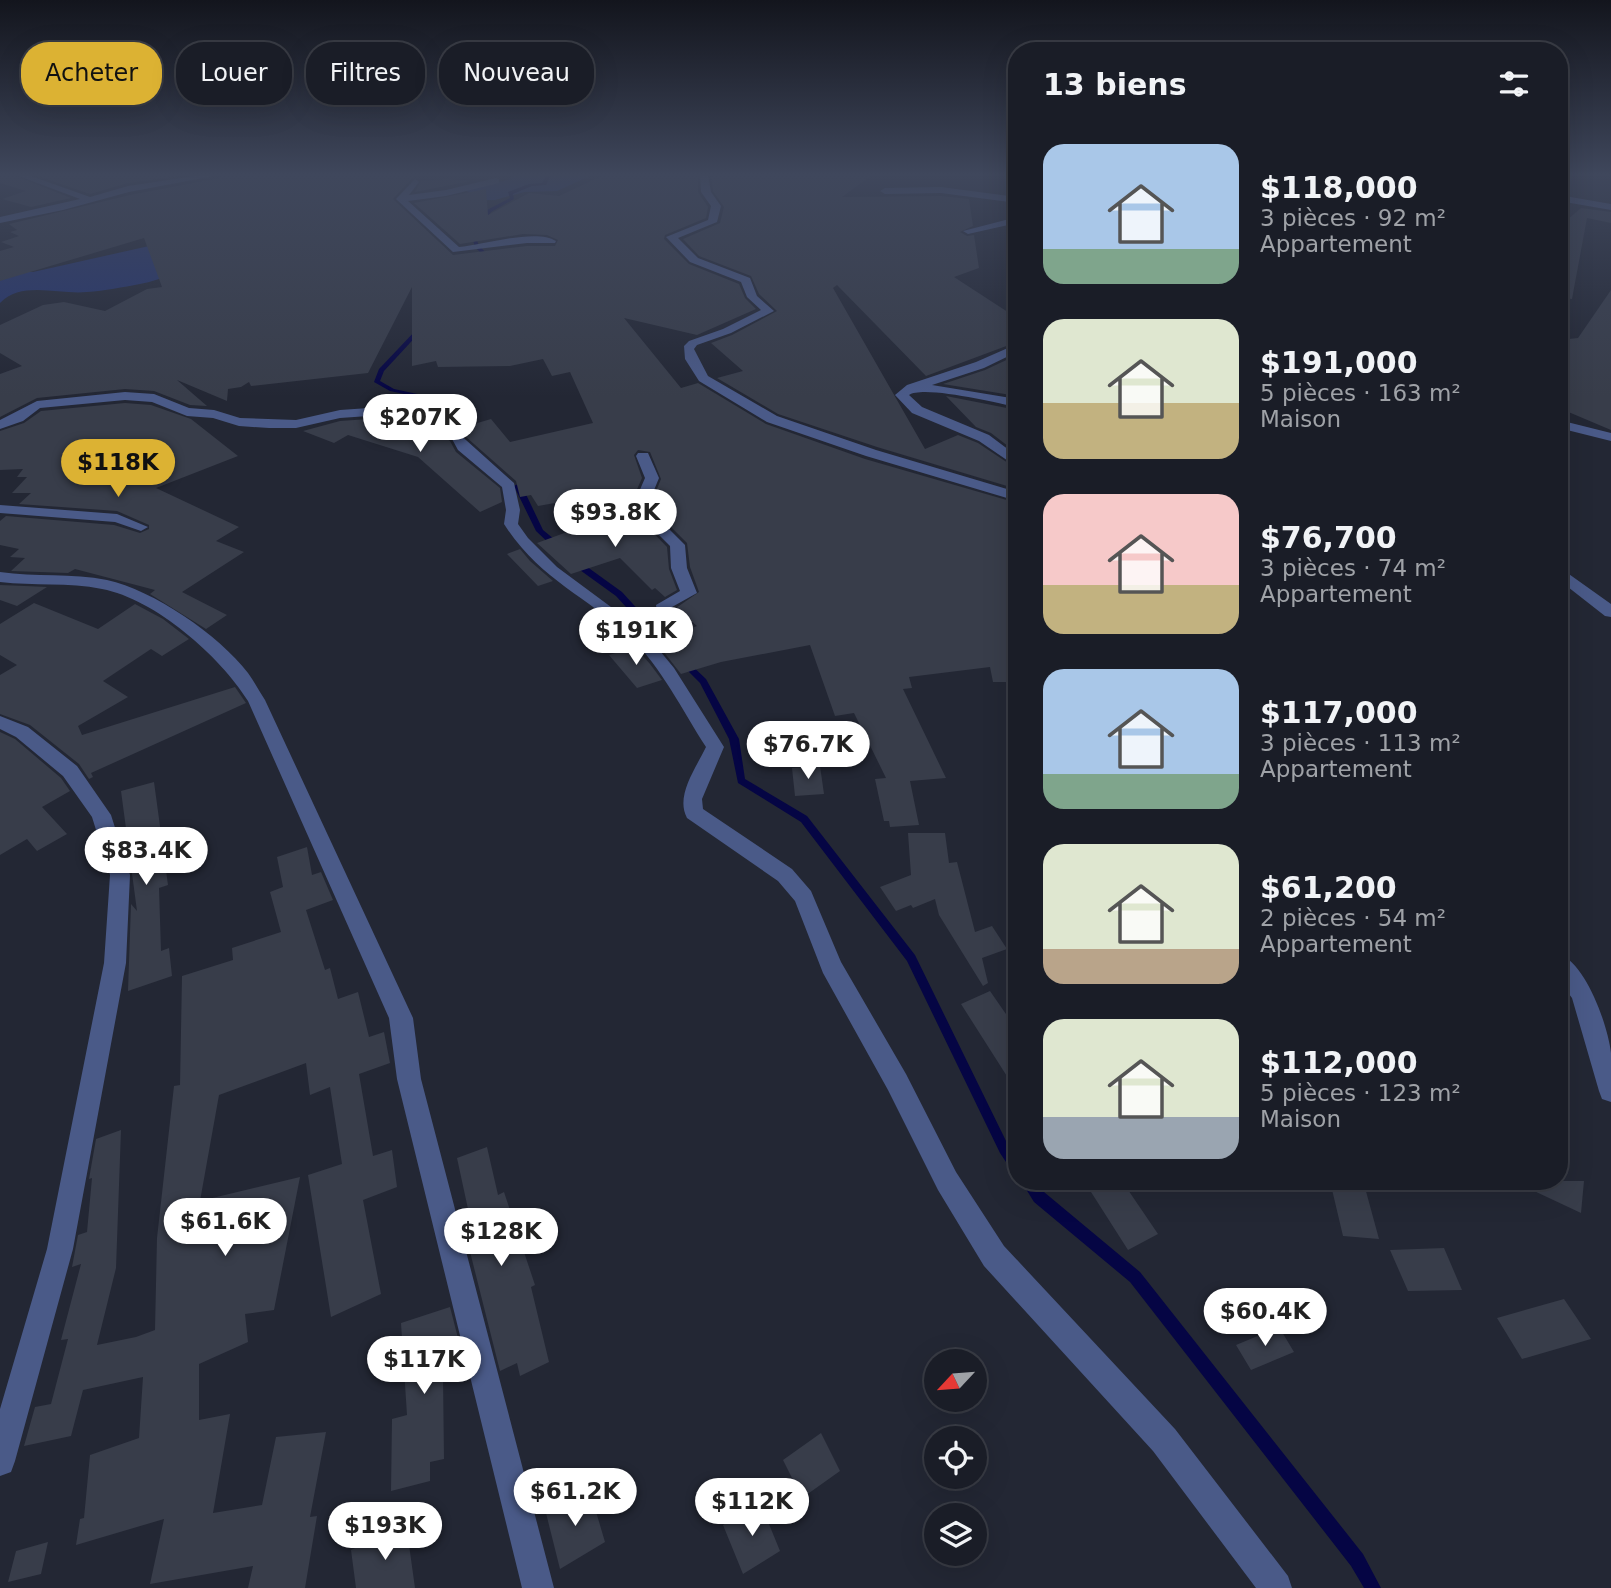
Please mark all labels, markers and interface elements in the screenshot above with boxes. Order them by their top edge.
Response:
chip: Acheter [21,42,162,105]
chip: Louer [176,42,292,105]
chip: Filtres [306,42,425,105]
chip: Nouveau [439,42,594,105]
icon: filters [1495,65,1533,103]
text: 13 biens [1043,67,1187,102]
text: $118,000 [1260,170,1418,205]
icon: home [1099,172,1183,256]
text: 3 pièces · 92 m² [1260,205,1446,231]
text: Appartement [1260,231,1412,257]
text: $191,000 [1260,345,1418,380]
icon: home [1099,347,1183,431]
text: 5 pièces · 163 m² [1260,380,1461,406]
pin: $207K [371,394,469,454]
text: $207K [379,404,461,430]
text: Maison [1260,406,1341,432]
pin: $118K [69,440,167,499]
text: $118K [77,449,159,475]
pin: $93.8K [558,490,672,549]
text: $93.8K [570,499,660,525]
text: $76,700 [1260,520,1397,555]
icon: home [1099,522,1183,606]
text: 3 pièces · 74 m² [1260,555,1446,581]
text: Appartement [1260,581,1412,607]
pin: $191K [587,608,685,667]
text: $191K [595,617,677,643]
text: $117,000 [1260,695,1418,730]
icon: home [1099,697,1183,781]
pin: $76.7K [751,722,865,781]
text: 3 pièces · 113 m² [1260,730,1461,756]
text: $76.7K [763,731,853,757]
text: Appartement [1260,756,1412,782]
pin: $83.4K [89,828,203,887]
text: $83.4K [101,837,191,863]
text: $61,200 [1260,870,1397,905]
icon: home [1099,872,1183,956]
text: 2 pièces · 54 m² [1260,905,1446,931]
text: Appartement [1260,931,1412,957]
text: $112,000 [1260,1045,1418,1080]
icon: home [1099,1047,1183,1131]
text: 5 pièces · 123 m² [1260,1080,1461,1106]
text: Maison [1260,1106,1341,1132]
pin: $61.6K [168,1198,282,1258]
text: $61.6K [180,1208,270,1234]
pin: $128K [452,1208,550,1268]
text: $128K [460,1218,542,1244]
pin: $60.4K [1208,1288,1322,1348]
text: $60.4K [1220,1298,1310,1324]
pin: $117K [375,1336,473,1396]
text: $117K [383,1346,465,1372]
north arrow [924,1349,987,1412]
map controls [924,1349,987,1566]
button: locate [924,1426,987,1489]
pin: $61.2K [518,1468,632,1528]
text: $61.2K [530,1478,620,1504]
pin: $112K [703,1478,801,1538]
text: $112K [711,1488,793,1514]
pin: $193K [336,1502,434,1562]
button: layers [924,1503,987,1566]
text: $193K [344,1512,426,1538]

